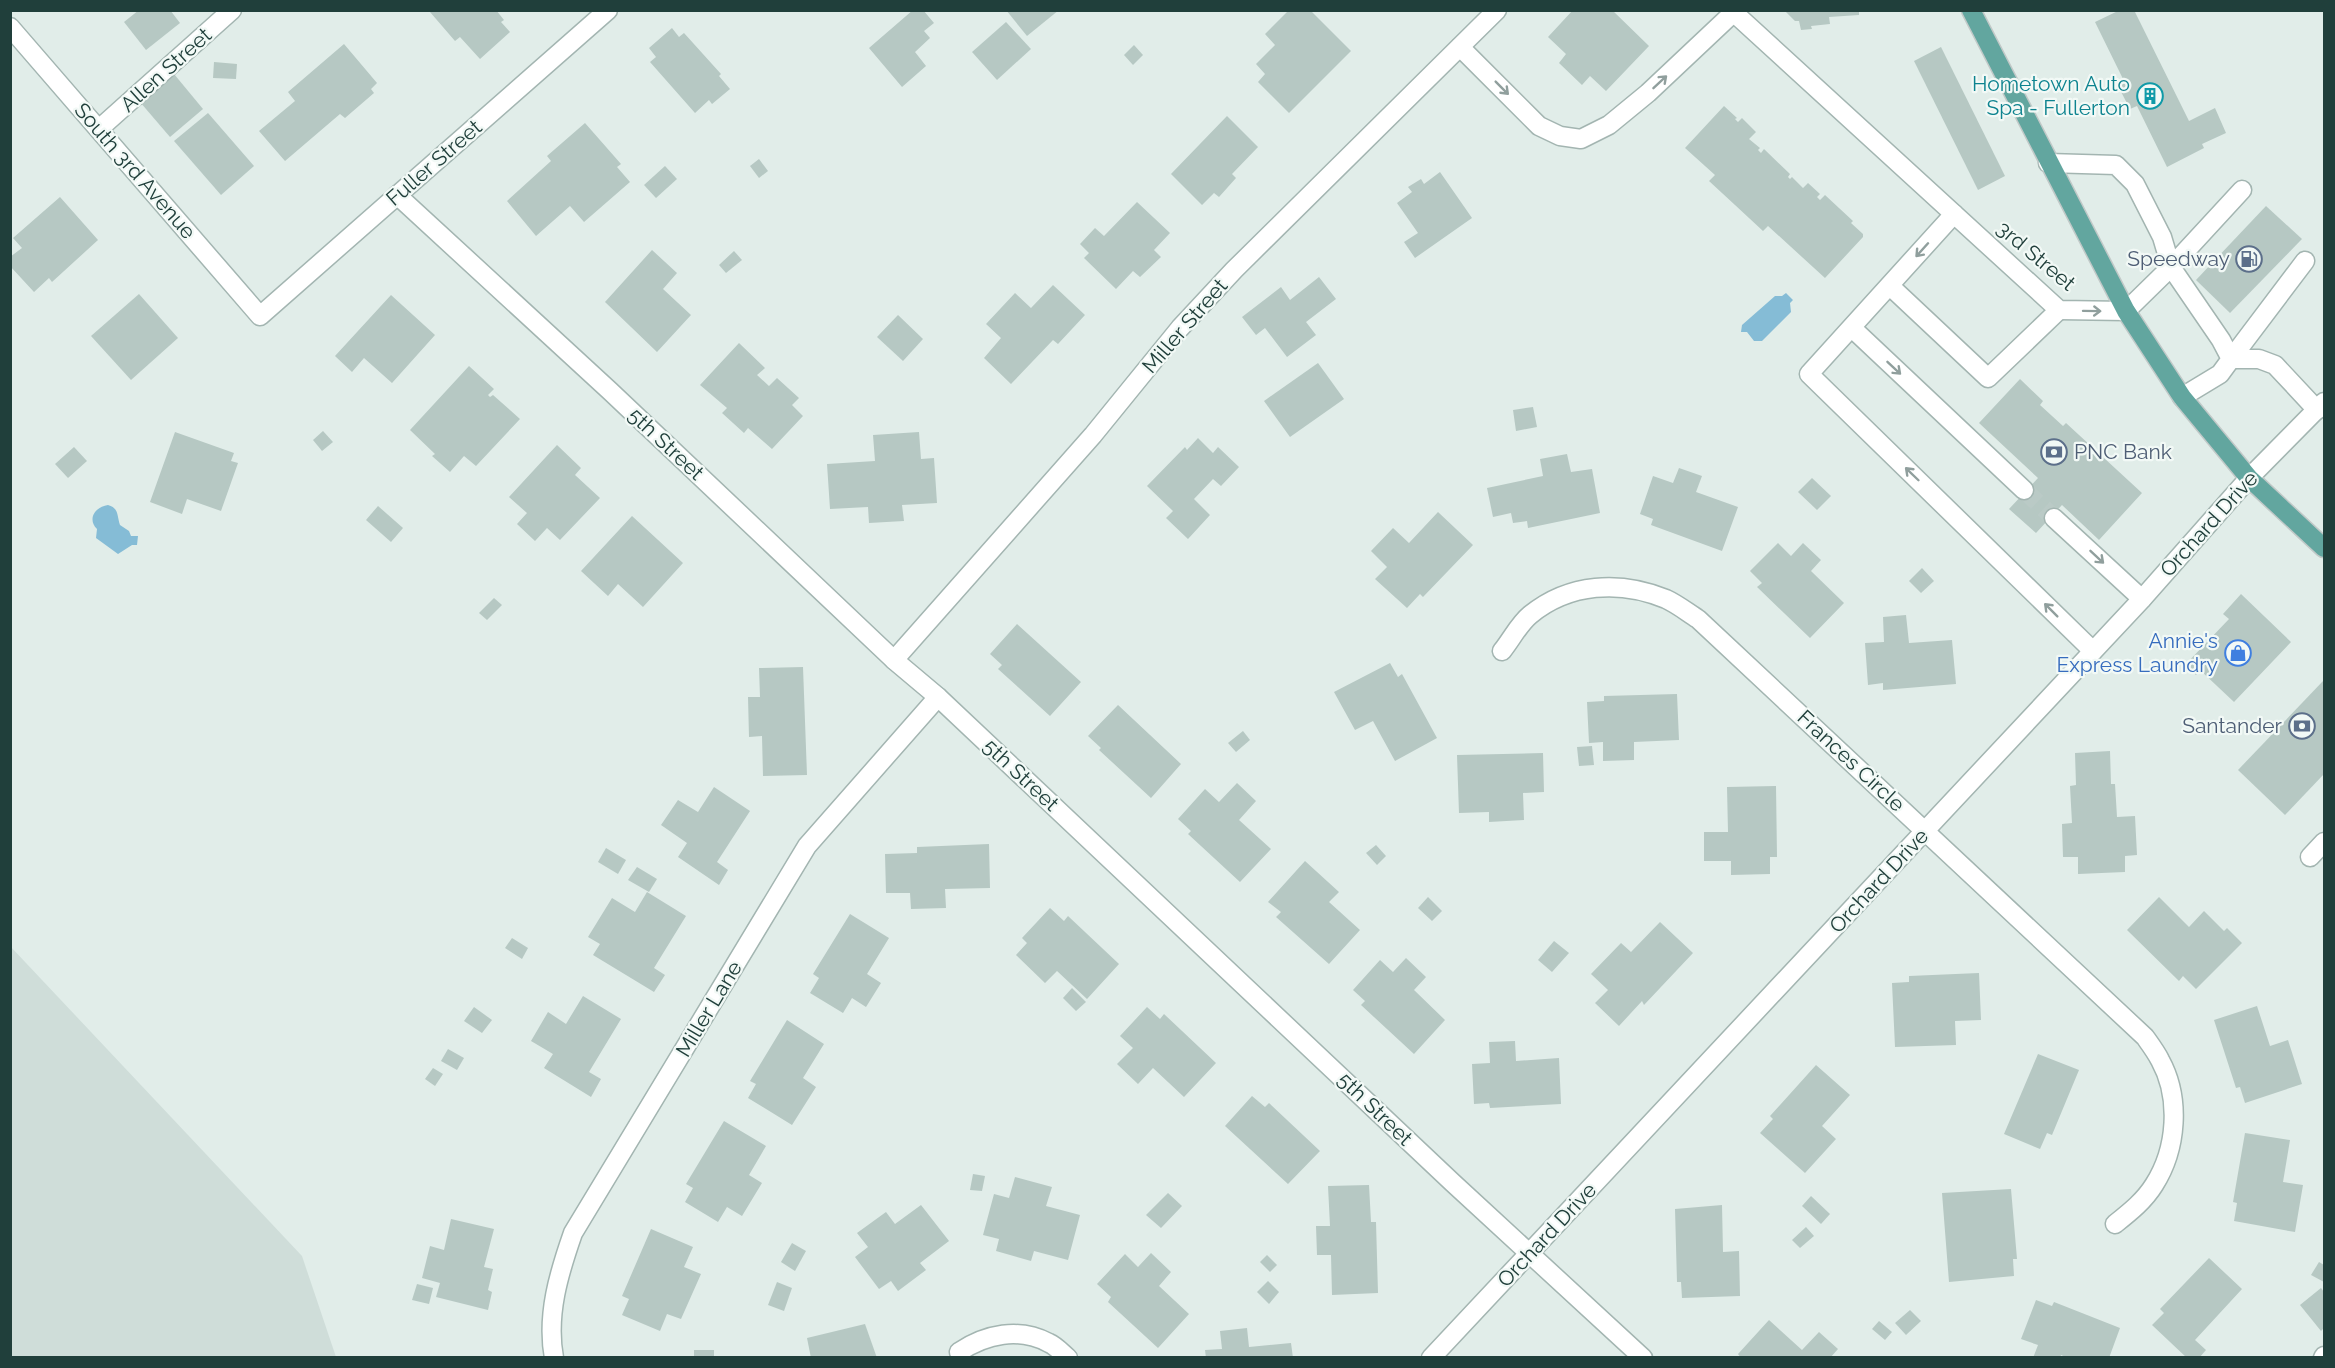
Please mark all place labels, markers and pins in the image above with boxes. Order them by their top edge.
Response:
place label: Hometown Auto Spa - Fullerton [1972,71,2130,120]
building icon: Hometown Auto Spa - Fullerton [2135,81,2165,111]
fuel station icon: Speedway [2234,244,2264,274]
place label: Speedway [2127,246,2230,271]
bank icon: PNC Bank [2039,437,2069,467]
place label: PNC Bank [2074,439,2172,464]
place label: Annie's Express Laundry [2056,628,2218,677]
shop icon: Annie's Express Laundry [2223,638,2253,668]
bank icon: Santander [2287,711,2317,741]
place label: Santander [2182,713,2283,738]

